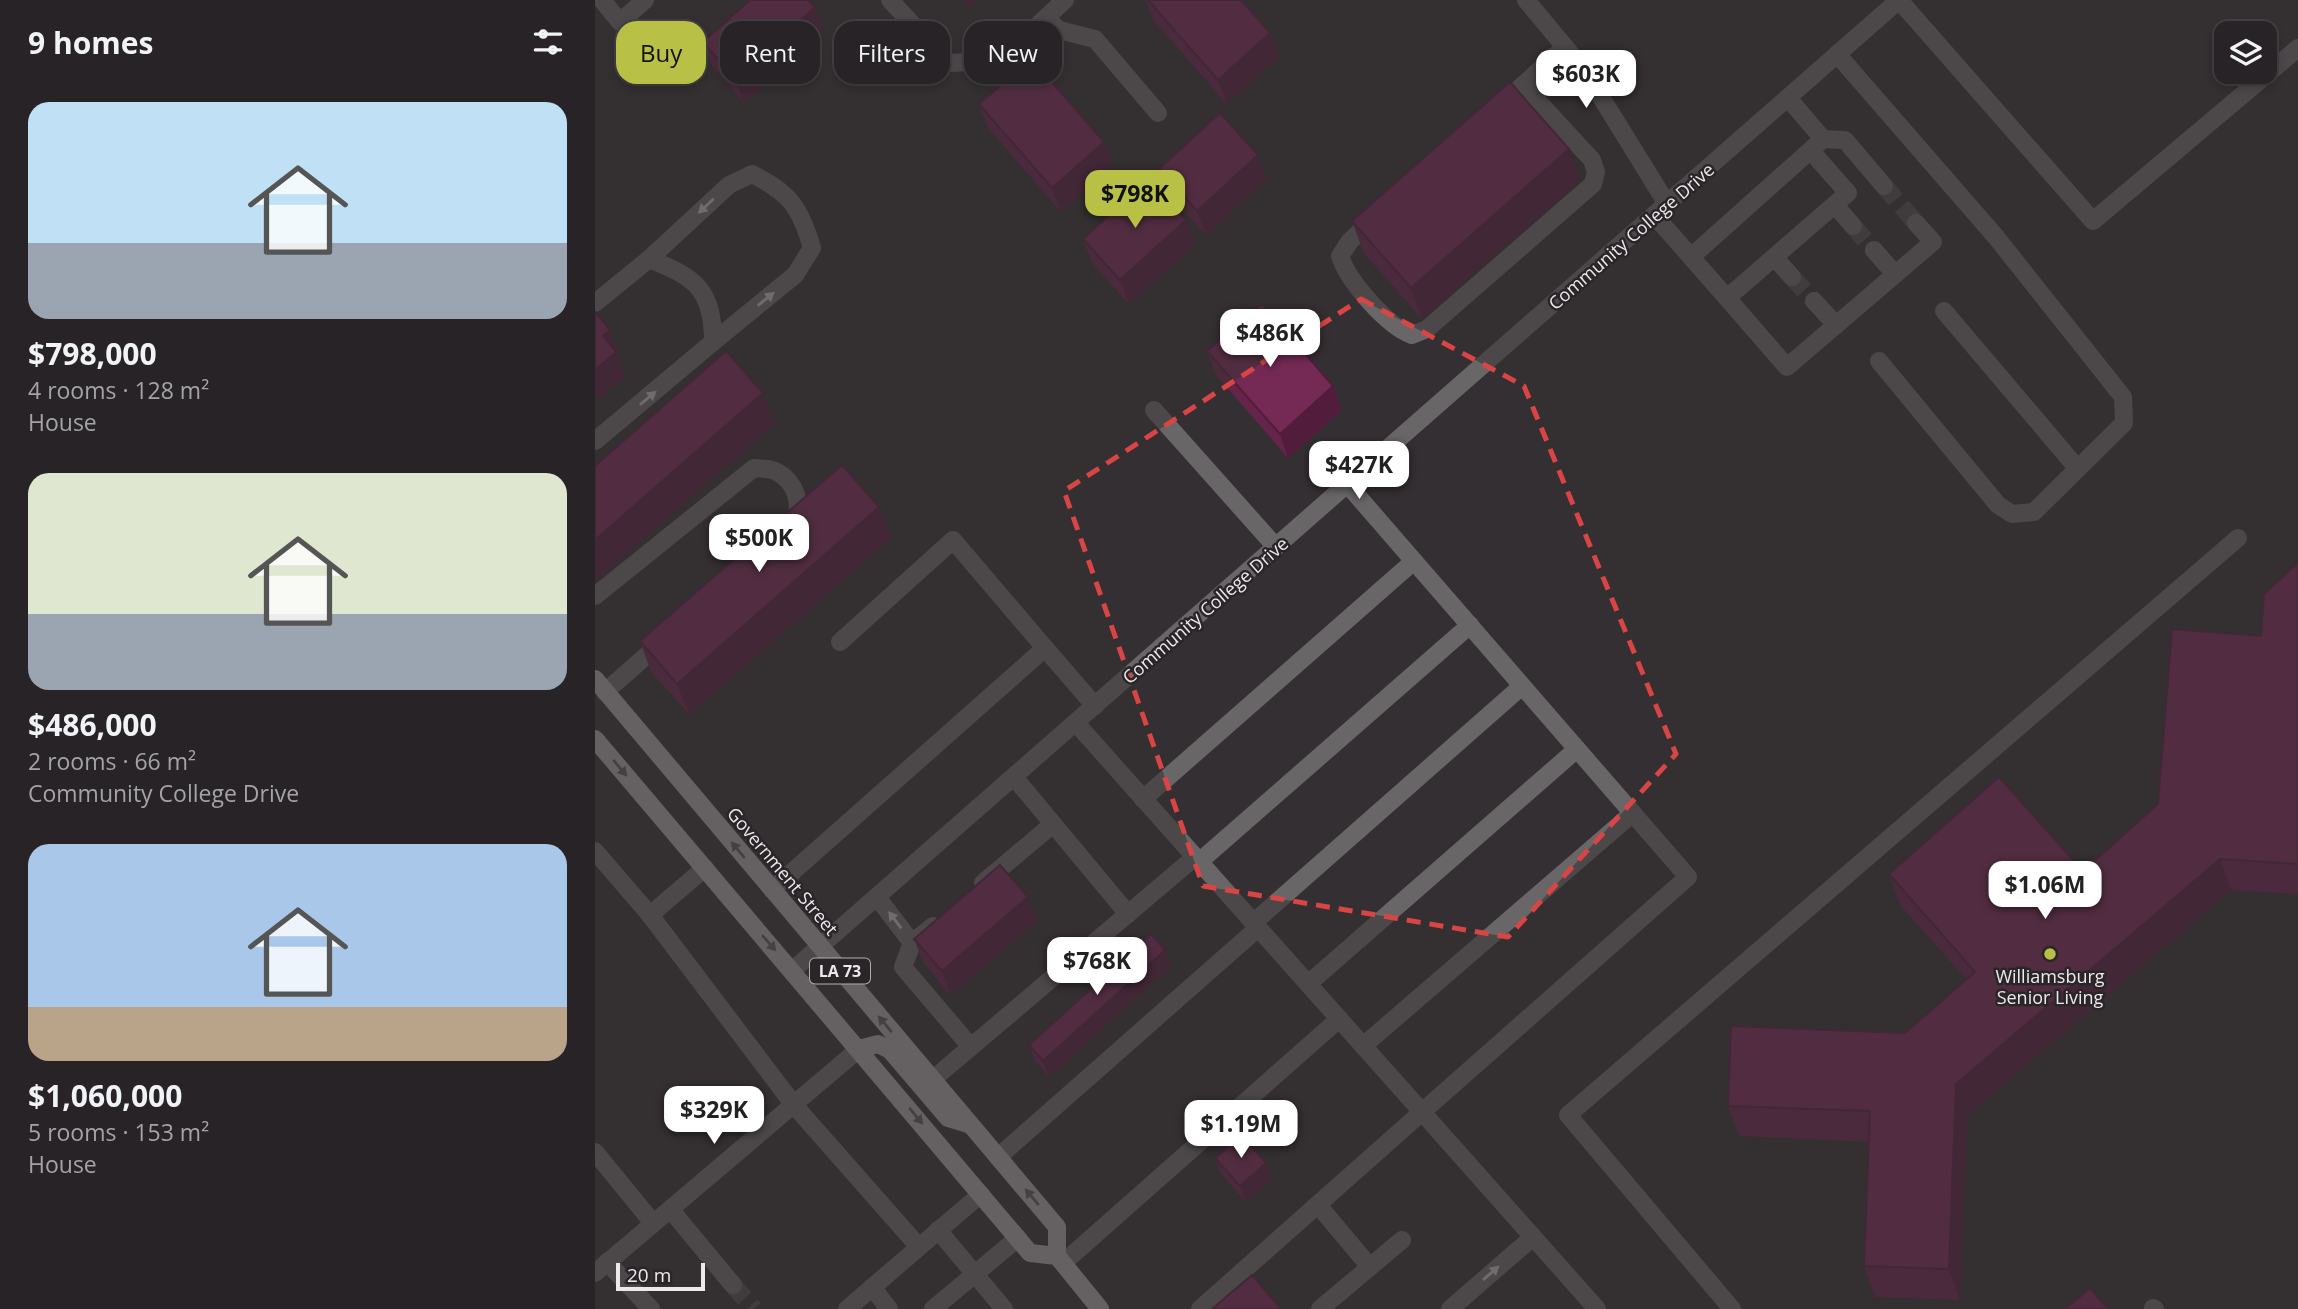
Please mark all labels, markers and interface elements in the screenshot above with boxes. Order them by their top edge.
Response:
chip: Buy [616,21,706,84]
chip: Rent [720,21,820,84]
chip: Filters [834,21,950,84]
chip: New [964,21,1062,84]
map controls [2214,21,2277,84]
button: layers [2214,21,2277,84]
text: 9 homes [28,22,153,63]
icon: filters [529,23,567,61]
pin: $603K [1537,50,1635,110]
text: $603K [1552,57,1620,89]
icon: home [235,147,361,273]
street label: Community College Drive [1543,157,1719,315]
pin: $798K [1086,170,1184,230]
text: $798K [1101,177,1169,209]
one-way arrow [698,198,715,214]
one-way arrow [756,291,774,306]
pin: $486K [1221,310,1319,369]
text: $486K [1236,316,1304,348]
text: $798,000 [28,333,157,374]
text: 4 rooms · 128 m² [28,374,209,406]
one-way arrow [639,391,656,406]
text: House [28,406,97,438]
pin: $427K [1310,442,1408,501]
text: $427K [1325,448,1393,480]
pin: $500K [710,514,808,574]
icon: home [235,518,361,644]
text: $500K [725,521,793,553]
street label: Community College Drive [1117,531,1293,689]
text: $486,000 [28,704,157,745]
text: 2 rooms · 66 m² [28,745,196,777]
one-way arrow [612,760,627,777]
text: Community College Drive [28,777,299,809]
street label: Government Street [722,802,844,940]
one-way arrow [731,841,746,858]
pin: $1.06M [1988,862,2102,921]
text: $1.06M [2005,868,2085,900]
icon: home [235,889,361,1015]
one-way arrow [888,911,902,929]
one-way arrow [761,934,776,951]
pin: $768K [1048,937,1146,997]
text: $768K [1063,944,1131,976]
marker: Williamsburg Senior Living [2042,946,2058,962]
road number: LA 73 [810,959,870,984]
place label: Williamsburg Senior Living [1995,964,2105,1009]
one-way arrow [878,1015,893,1032]
text: $1,060,000 [28,1075,182,1116]
pin: $329K [665,1086,763,1146]
text: $329K [680,1093,748,1125]
pin: $1.19M [1184,1100,1298,1160]
one-way arrow [908,1107,923,1125]
text: $1.19M [1201,1107,1281,1139]
text: 5 rooms · 153 m² [28,1116,209,1148]
text: House [28,1148,97,1180]
one-way arrow [1025,1189,1040,1206]
scale bar [616,1260,705,1292]
text: 20 m [627,1262,671,1288]
one-way arrow [1482,1265,1500,1281]

